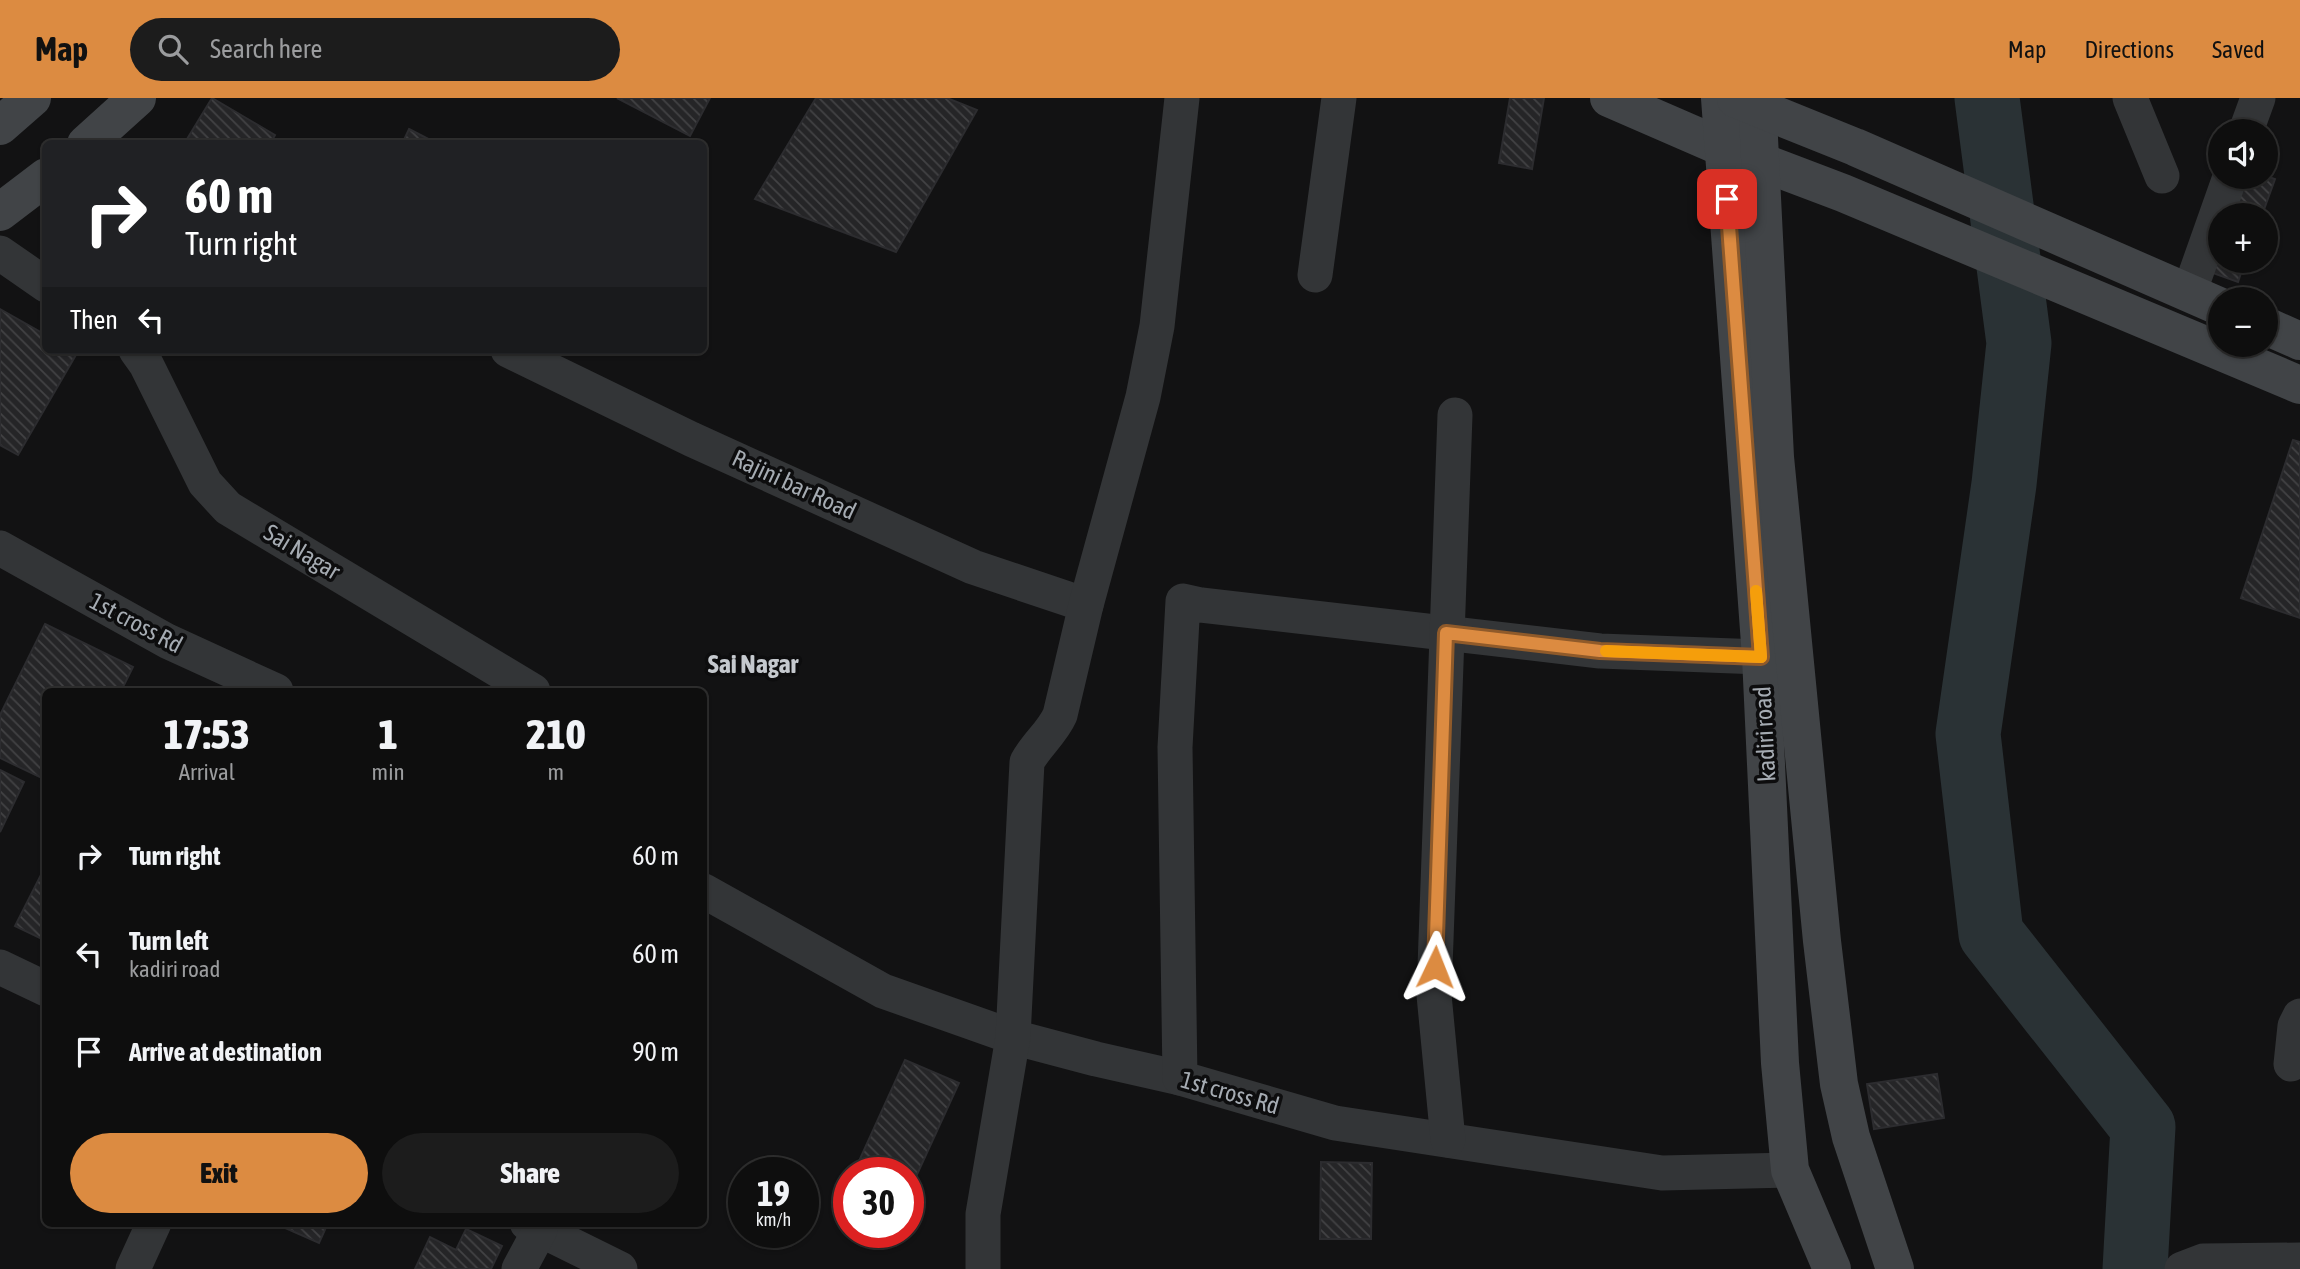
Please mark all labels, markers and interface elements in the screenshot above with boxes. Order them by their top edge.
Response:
search box [130,18,620,81]
text: Map [35,30,88,68]
icon: search [154,30,192,68]
text: Search here [210,34,322,64]
text: Map [2008,36,2046,63]
text: Directions [2084,36,2174,63]
text: Saved [2212,36,2265,63]
map controls [2208,119,2278,357]
button: sound [2208,119,2278,189]
text: 60 m [185,167,273,223]
icon: right [70,168,161,259]
pin [1697,169,1757,229]
icon: arrive [1708,180,1746,218]
button: + [2208,203,2278,273]
text: Turn right [185,225,298,262]
button: − [2208,287,2278,357]
icon: left [132,301,170,339]
text: Then [70,305,118,335]
street label: Rajini bar Road [728,444,860,525]
street label: Sai Nagar [260,519,346,585]
street label: 1st cross Rd [85,587,187,658]
district label: Sai Nagar [708,649,800,679]
street label: kadiri road [1749,686,1780,782]
text: 17:53 [164,710,250,758]
text: 1 [378,710,398,758]
text: 210 [526,710,585,758]
text: Arrival [179,759,235,785]
text: min [372,759,405,785]
text: m [548,759,564,785]
icon: right [70,837,108,875]
text: Turn right [129,841,220,871]
text: 60 m [632,841,679,871]
text: Turn left [129,926,209,956]
position arrow [1398,930,1472,1004]
icon: left [70,935,108,973]
text: 60 m [632,939,679,969]
text: kadiri road [129,956,220,982]
icon: arrive [70,1033,108,1071]
text: Arrive at destination [129,1037,322,1067]
text: 90 m [632,1037,679,1067]
street label: 1st cross Rd [1178,1066,1282,1119]
button: Exit [70,1133,368,1213]
button: Share [382,1133,679,1213]
speed limit sign: 30 [833,1157,924,1248]
text: 19 [757,1173,790,1213]
text: km/h [756,1209,791,1230]

